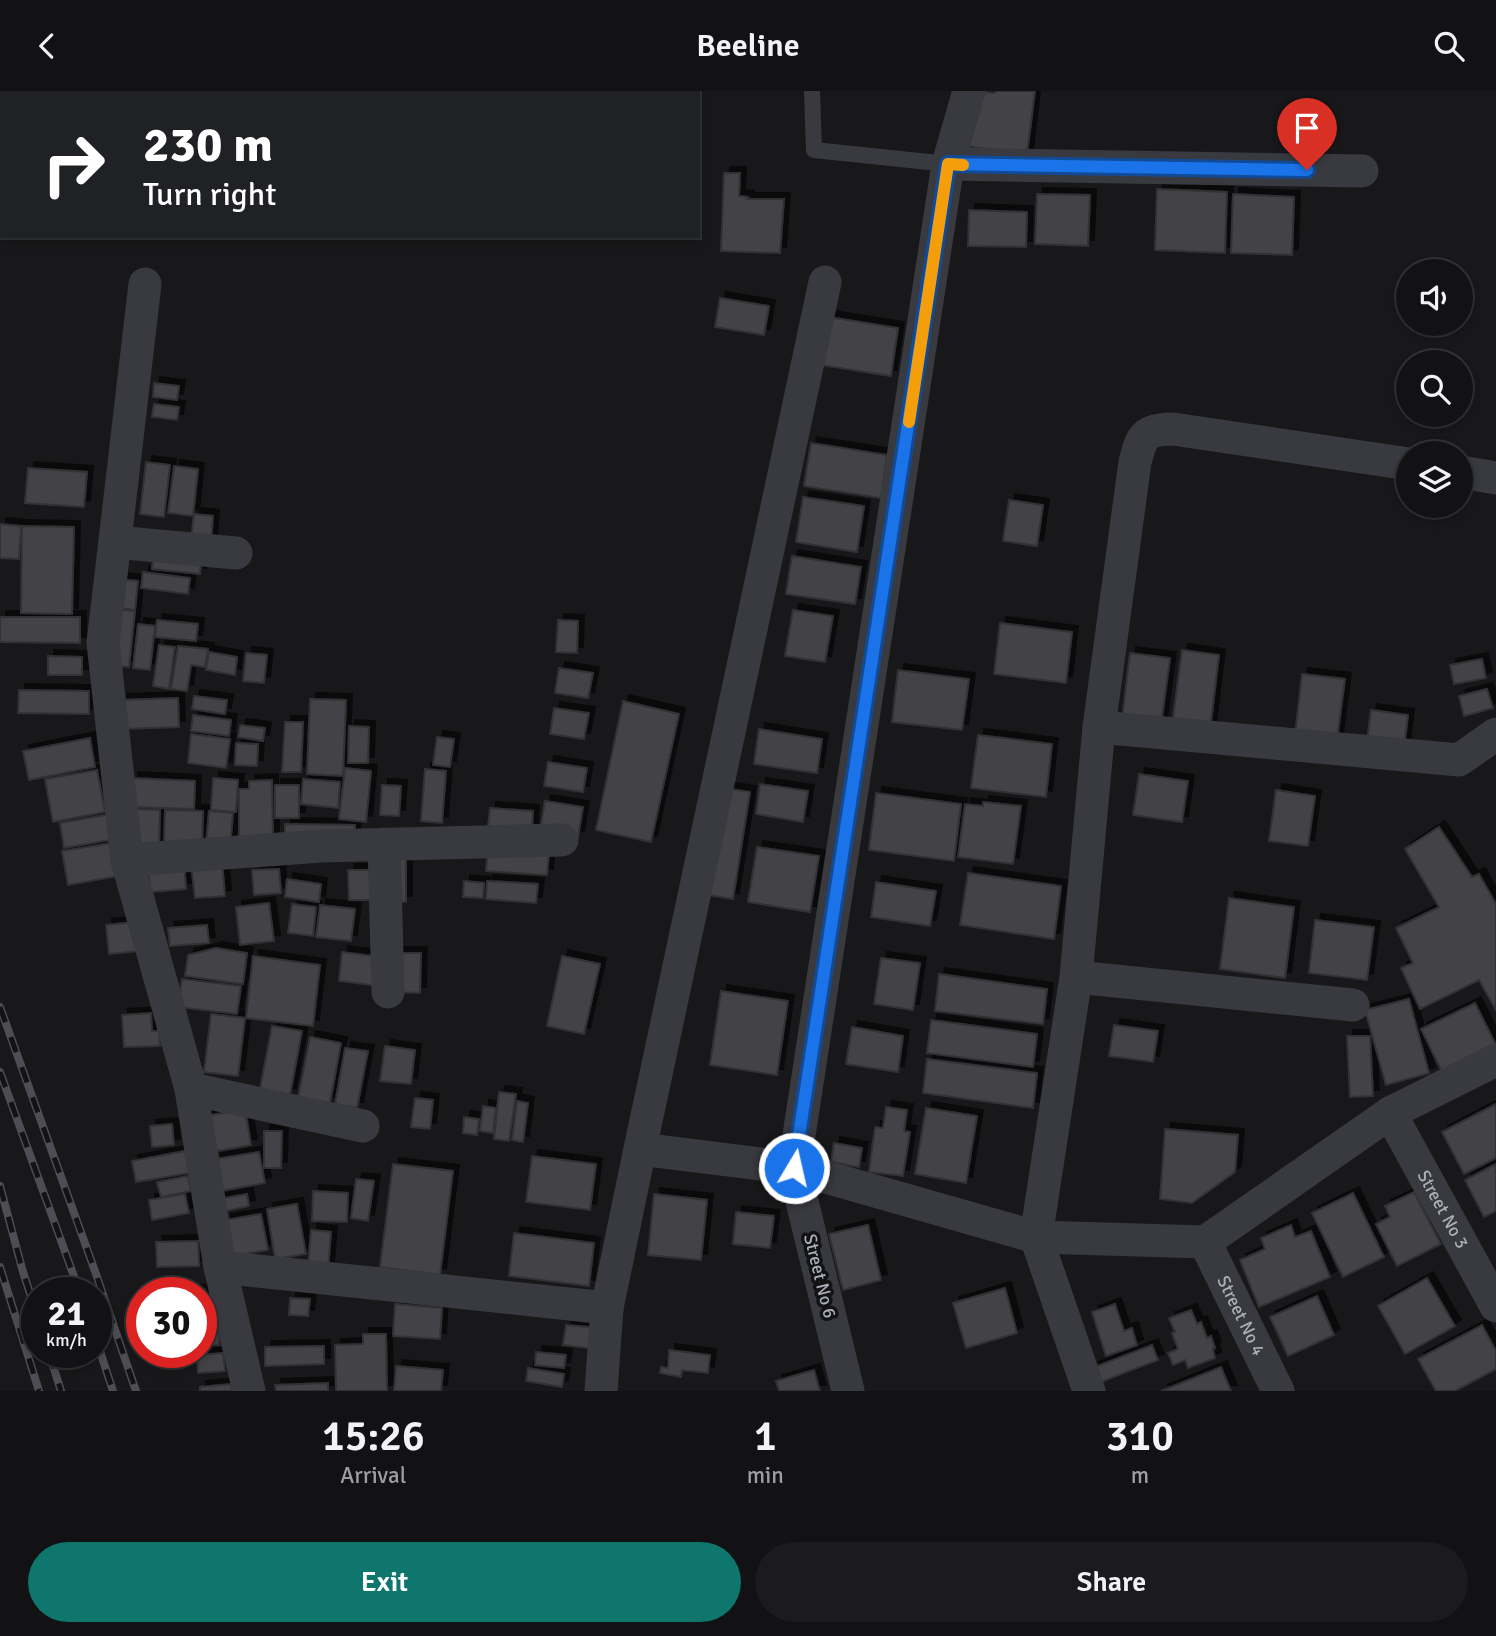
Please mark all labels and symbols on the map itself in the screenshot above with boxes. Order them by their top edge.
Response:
pin [1277,98,1337,170]
position arrow [757,1131,831,1205]
street label: Street No 3 [1413,1166,1473,1253]
street label: Street No 6 [799,1232,841,1320]
street label: Street No 4 [1212,1272,1270,1359]
speed limit sign: 30 [126,1277,217,1368]

